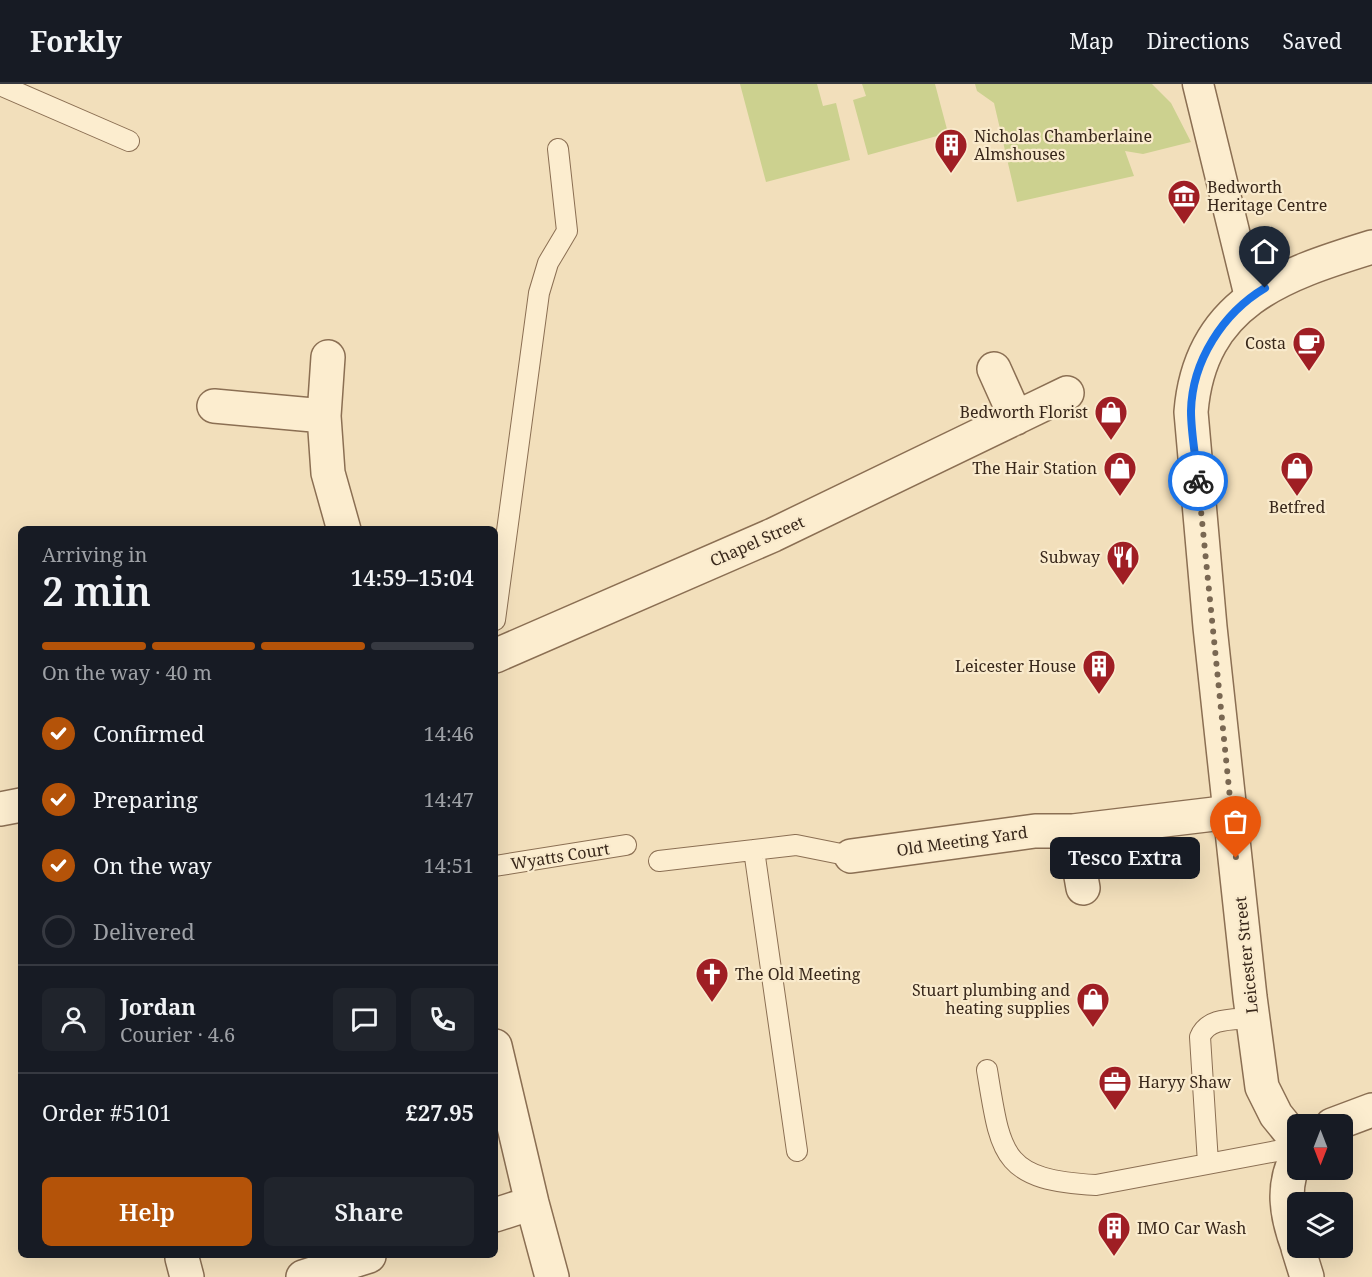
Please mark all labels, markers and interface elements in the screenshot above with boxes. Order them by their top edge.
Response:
text: Forkly [30,22,122,60]
text: Map [1069,27,1114,55]
text: Directions [1147,27,1249,55]
text: Saved [1282,27,1342,55]
place label: Nicholas Chamberlaine Almshouses [974,125,1152,165]
building icon: Nicholas Chamberlaine Almshouses [933,127,969,174]
place label: Bedworth Heritage Centre [1207,176,1327,216]
museum icon: Bedworth Heritage Centre [1166,178,1202,225]
pin [1239,226,1290,288]
icon: home [1248,235,1281,268]
cafe icon: Costa [1291,325,1327,372]
place label: Costa [1245,332,1286,354]
shop icon: Bedworth Florist [1093,394,1129,441]
place label: Bedworth Florist [960,401,1088,423]
shop icon: The Hair Station [1102,450,1138,497]
shop icon: Betfred [1279,450,1315,497]
courier [1168,451,1228,511]
place label: The Hair Station [972,457,1097,479]
icon: bike [1182,465,1215,498]
place label: Betfred [1269,496,1325,518]
street label: Chapel Street [706,510,808,572]
restaurant icon: Subway [1105,539,1141,586]
text: Arriving in [42,541,147,568]
place label: Subway [1040,546,1101,568]
text: 14:59–15:04 [351,562,474,592]
text: 2 min [42,564,151,617]
building icon: Leicester House [1081,648,1117,695]
place label: Leicester House [955,655,1076,677]
text: On the way · 40 m [42,659,212,686]
icon: check [42,717,75,750]
text: Confirmed [93,718,204,748]
text: 14:46 [424,720,474,747]
icon: check [42,783,75,816]
text: Preparing [93,784,198,814]
text: 14:47 [424,786,474,813]
pin [1210,796,1261,858]
icon: bag [1219,805,1252,838]
street label: Old Meeting Yard [895,821,1029,861]
street label: Wyatts Court [509,837,611,875]
callout: Tesco Extra [1050,837,1200,879]
text: Tesco Extra [1068,844,1182,871]
icon: check [42,849,75,882]
text: On the way [93,850,212,880]
text: 14:51 [424,852,474,879]
street label: Leicester Street [1229,895,1263,1015]
text: Delivered [93,916,195,946]
church icon: The Old Meeting [694,956,730,1003]
place label: The Old Meeting [735,963,861,985]
place label: Stuart plumbing and heating supplies [912,979,1070,1019]
shop icon: Stuart plumbing and heating supplies [1075,981,1111,1028]
button: person [42,988,105,1051]
button: chat [333,988,396,1051]
button: phone [411,988,474,1051]
text: Jordan [120,991,196,1021]
text: Courier · 4.6 [120,1021,235,1048]
office icon: Haryy Shaw [1097,1064,1133,1111]
place label: Haryy Shaw [1138,1071,1231,1093]
text: Order #5101 [42,1097,172,1127]
text: £27.95 [406,1097,474,1127]
north arrow [1287,1114,1353,1180]
map controls [1287,1114,1353,1258]
button: Help [42,1177,252,1246]
button: Share [264,1177,474,1246]
button: layers [1287,1192,1353,1258]
building icon: IMO Car Wash [1096,1210,1132,1257]
place label: IMO Car Wash [1137,1217,1246,1239]

